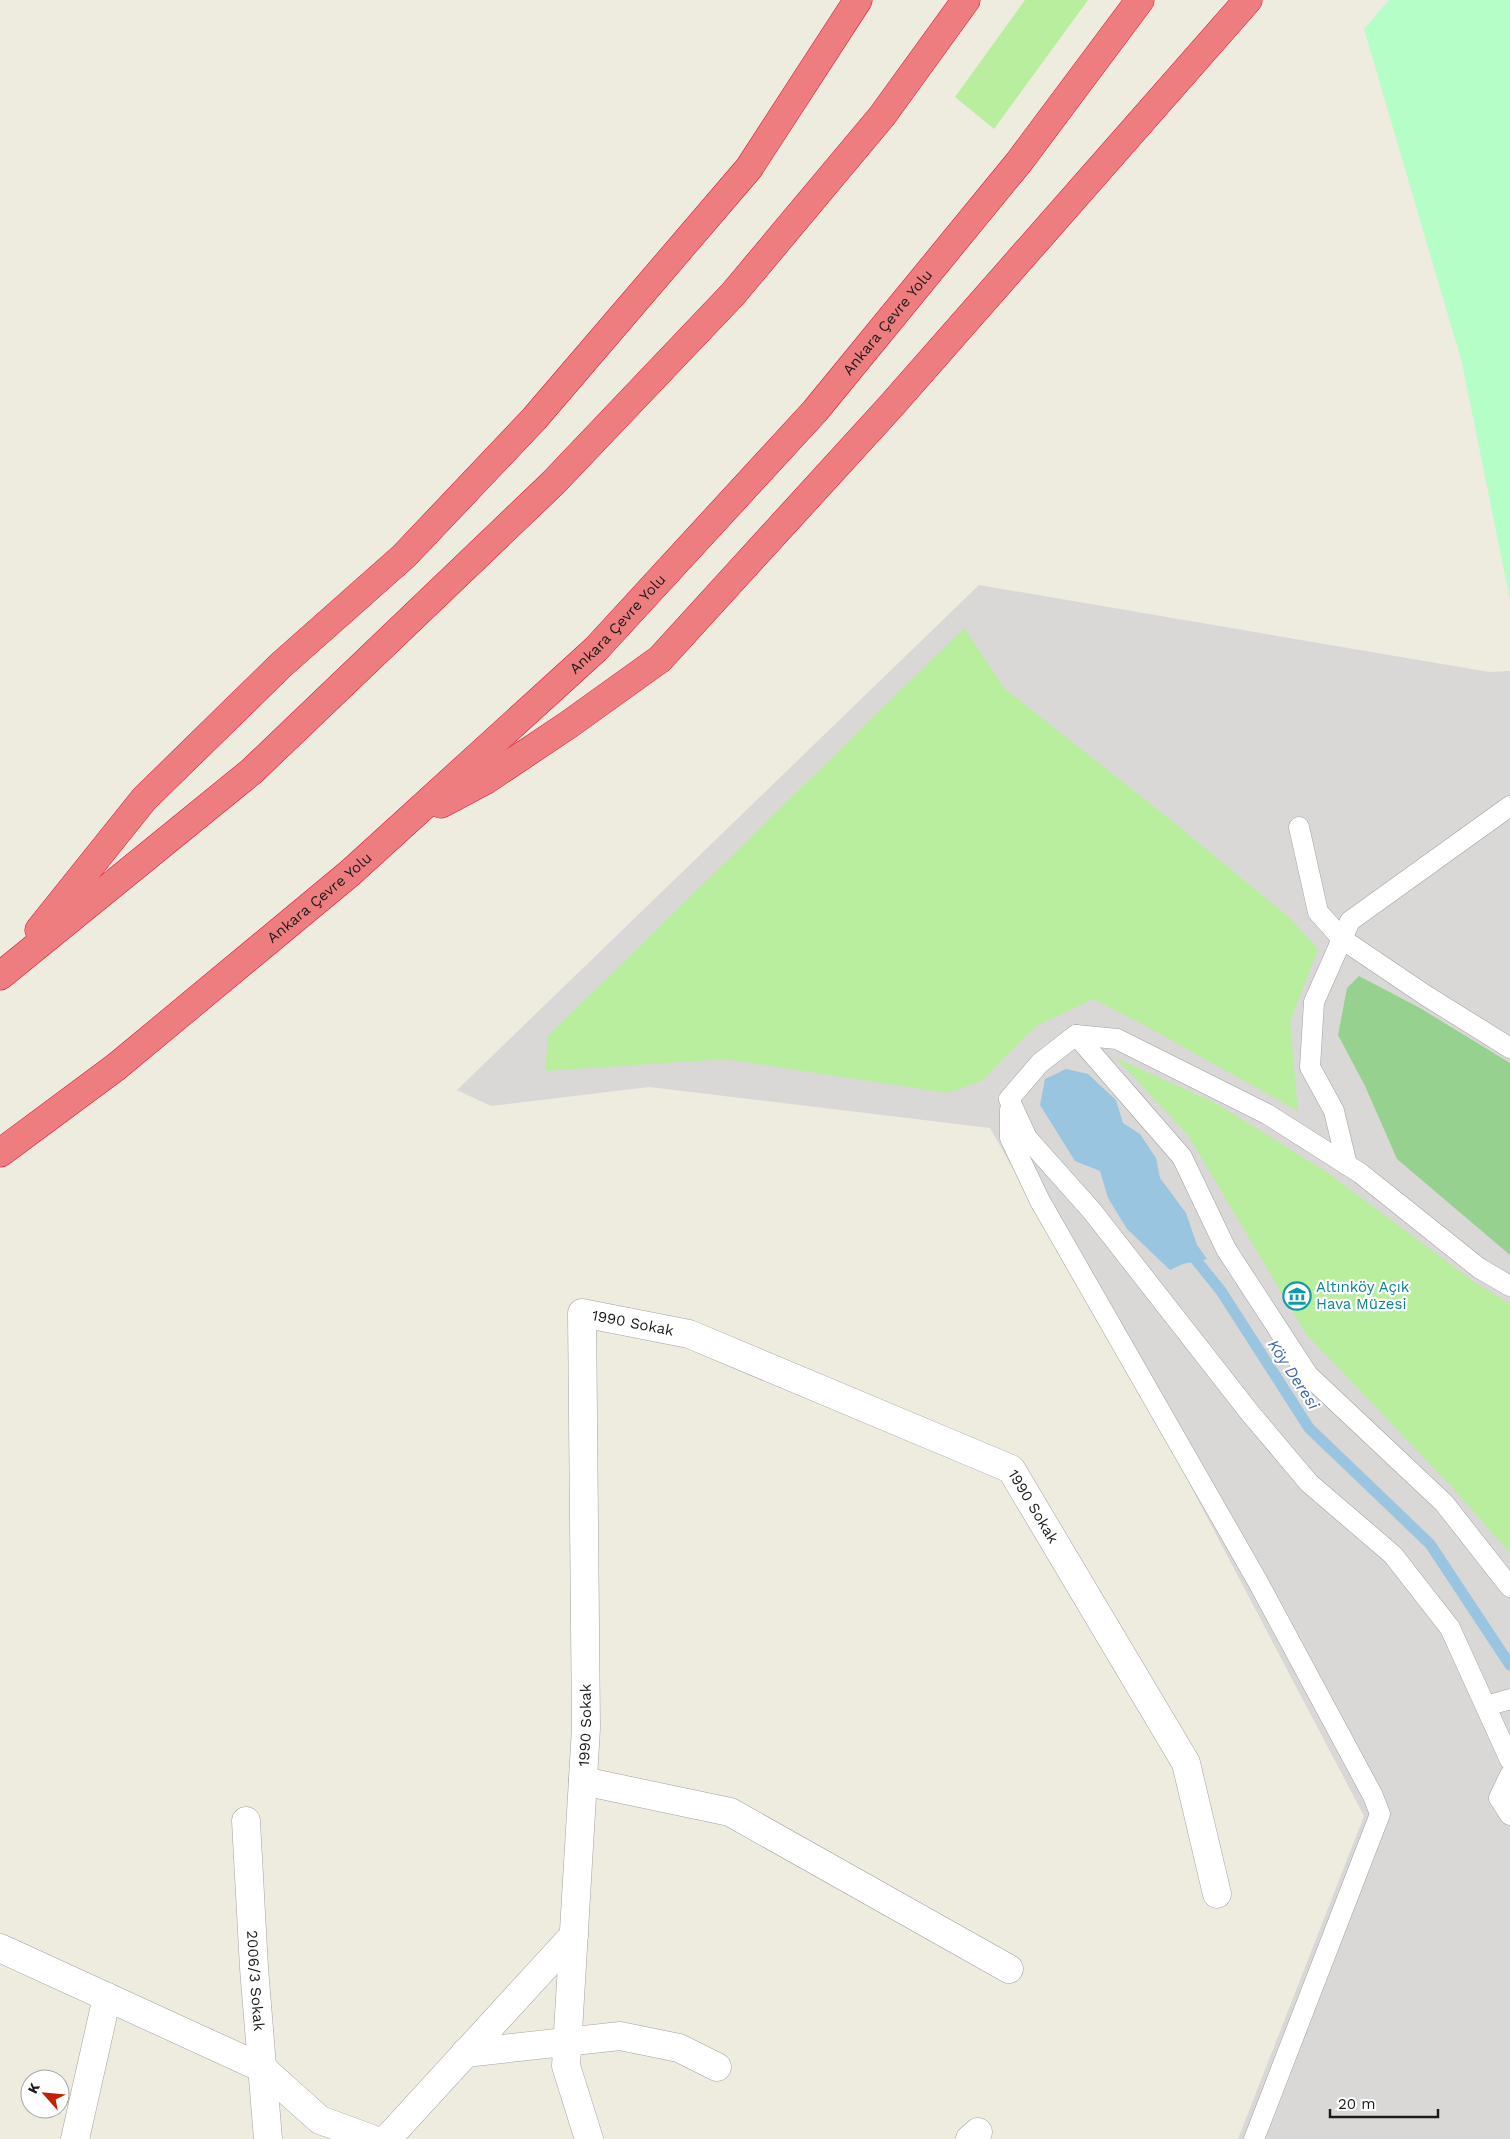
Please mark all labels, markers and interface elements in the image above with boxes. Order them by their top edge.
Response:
street label: Ankara Çevre Yolu [839,266,936,379]
street label: Ankara Çevre Yolu [566,570,669,678]
street label: Ankara Çevre Yolu [263,849,375,947]
place label: Altınköy Açık Hava Müzesi [1316,1278,1410,1313]
museum icon: Altınköy Açık Hava Müzesi [1282,1281,1312,1311]
street label: 1990 Sokak [590,1306,676,1340]
water label: Köy Deresi [1264,1336,1324,1414]
street label: 1990 Sokak [1004,1466,1063,1547]
street label: 1990 Sokak [575,1683,595,1767]
street label: 2006/3 Sokak [243,1930,268,2032]
north arrow [20,2069,70,2119]
text: K [24,2080,43,2096]
scale bar [1330,2086,1438,2118]
text: 20 m [1338,2095,1376,2113]

